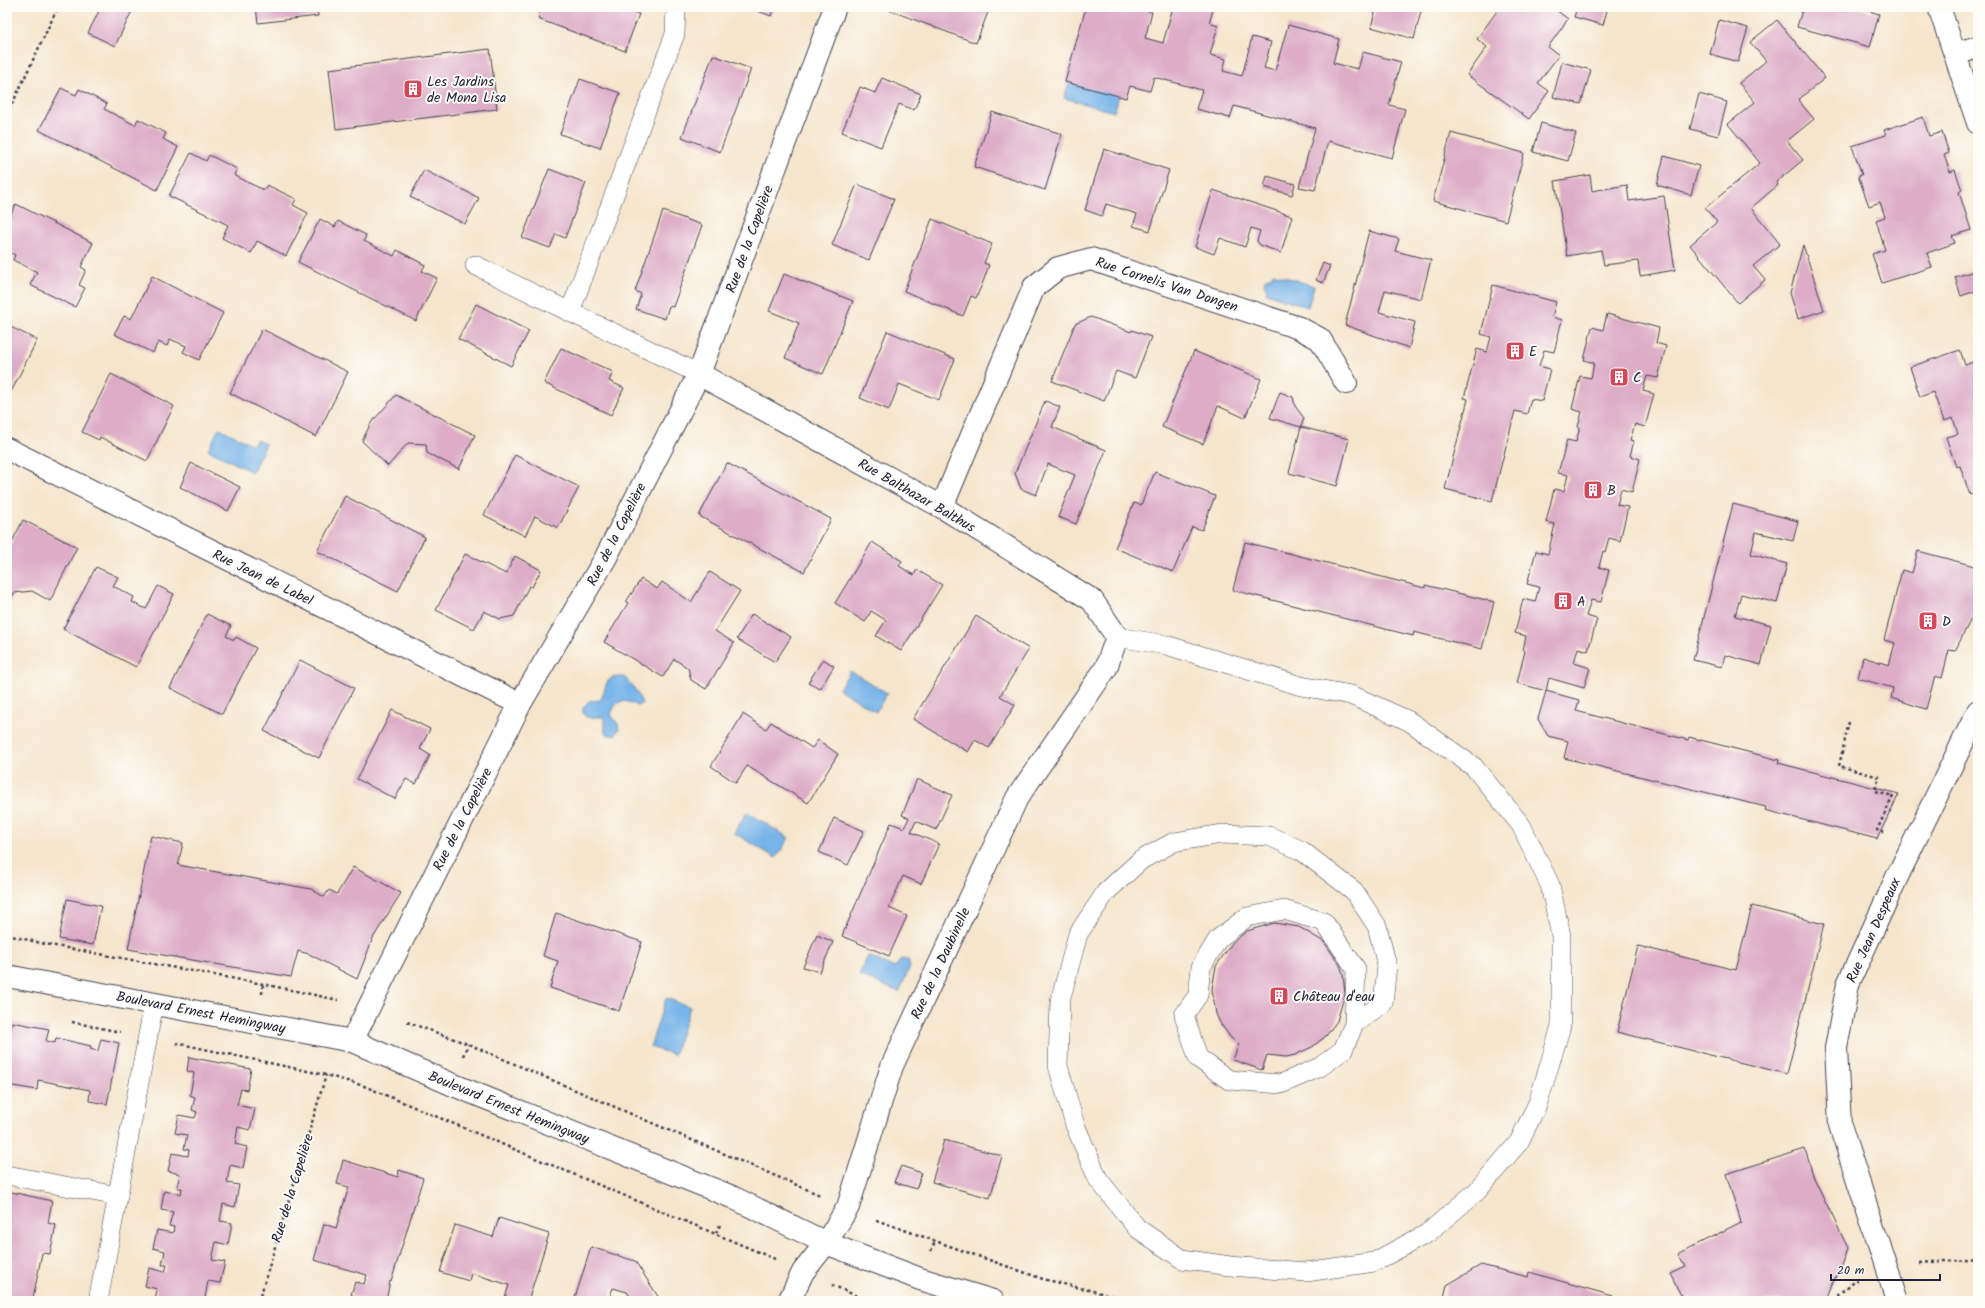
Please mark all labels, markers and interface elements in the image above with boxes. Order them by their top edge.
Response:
place label: Les Jardins de Mona Lisa [427,71,506,109]
building icon: Les Jardins de Mona Lisa [402,78,424,100]
street label: Rue de la Capelière [720,182,780,296]
street label: Rue Cornelis Van Dongen [1093,252,1241,318]
building icon: E [1504,340,1526,362]
place label: E [1529,341,1538,363]
building icon: C [1608,366,1630,388]
place label: C [1633,367,1641,389]
street label: Rue Balthazar Balthus [854,453,980,539]
street label: Rue de la Capelière [581,478,653,590]
building icon: B [1582,479,1604,501]
place label: B [1607,480,1616,502]
street label: Rue Jean de Label [209,544,317,612]
building icon: A [1552,590,1574,612]
place label: A [1577,591,1586,613]
building icon: D [1917,610,1939,632]
place label: D [1942,611,1951,633]
street label: Rue de la Capelière [427,763,499,875]
street label: Rue Jean Despeaux [1841,873,1907,986]
street label: Rue de la Daubinelle [905,903,977,1023]
building icon: Château d'eau [1268,985,1290,1007]
street label: Boulevard Ernest Hemingway [114,986,288,1040]
place label: Château d'eau [1293,986,1375,1008]
street label: Boulevard Ernest Hemingway [425,1066,593,1150]
street label: Rue de la Capelière [266,1130,320,1246]
scale bar [1831,1256,1940,1282]
text: 20 m [1837,1261,1865,1280]

